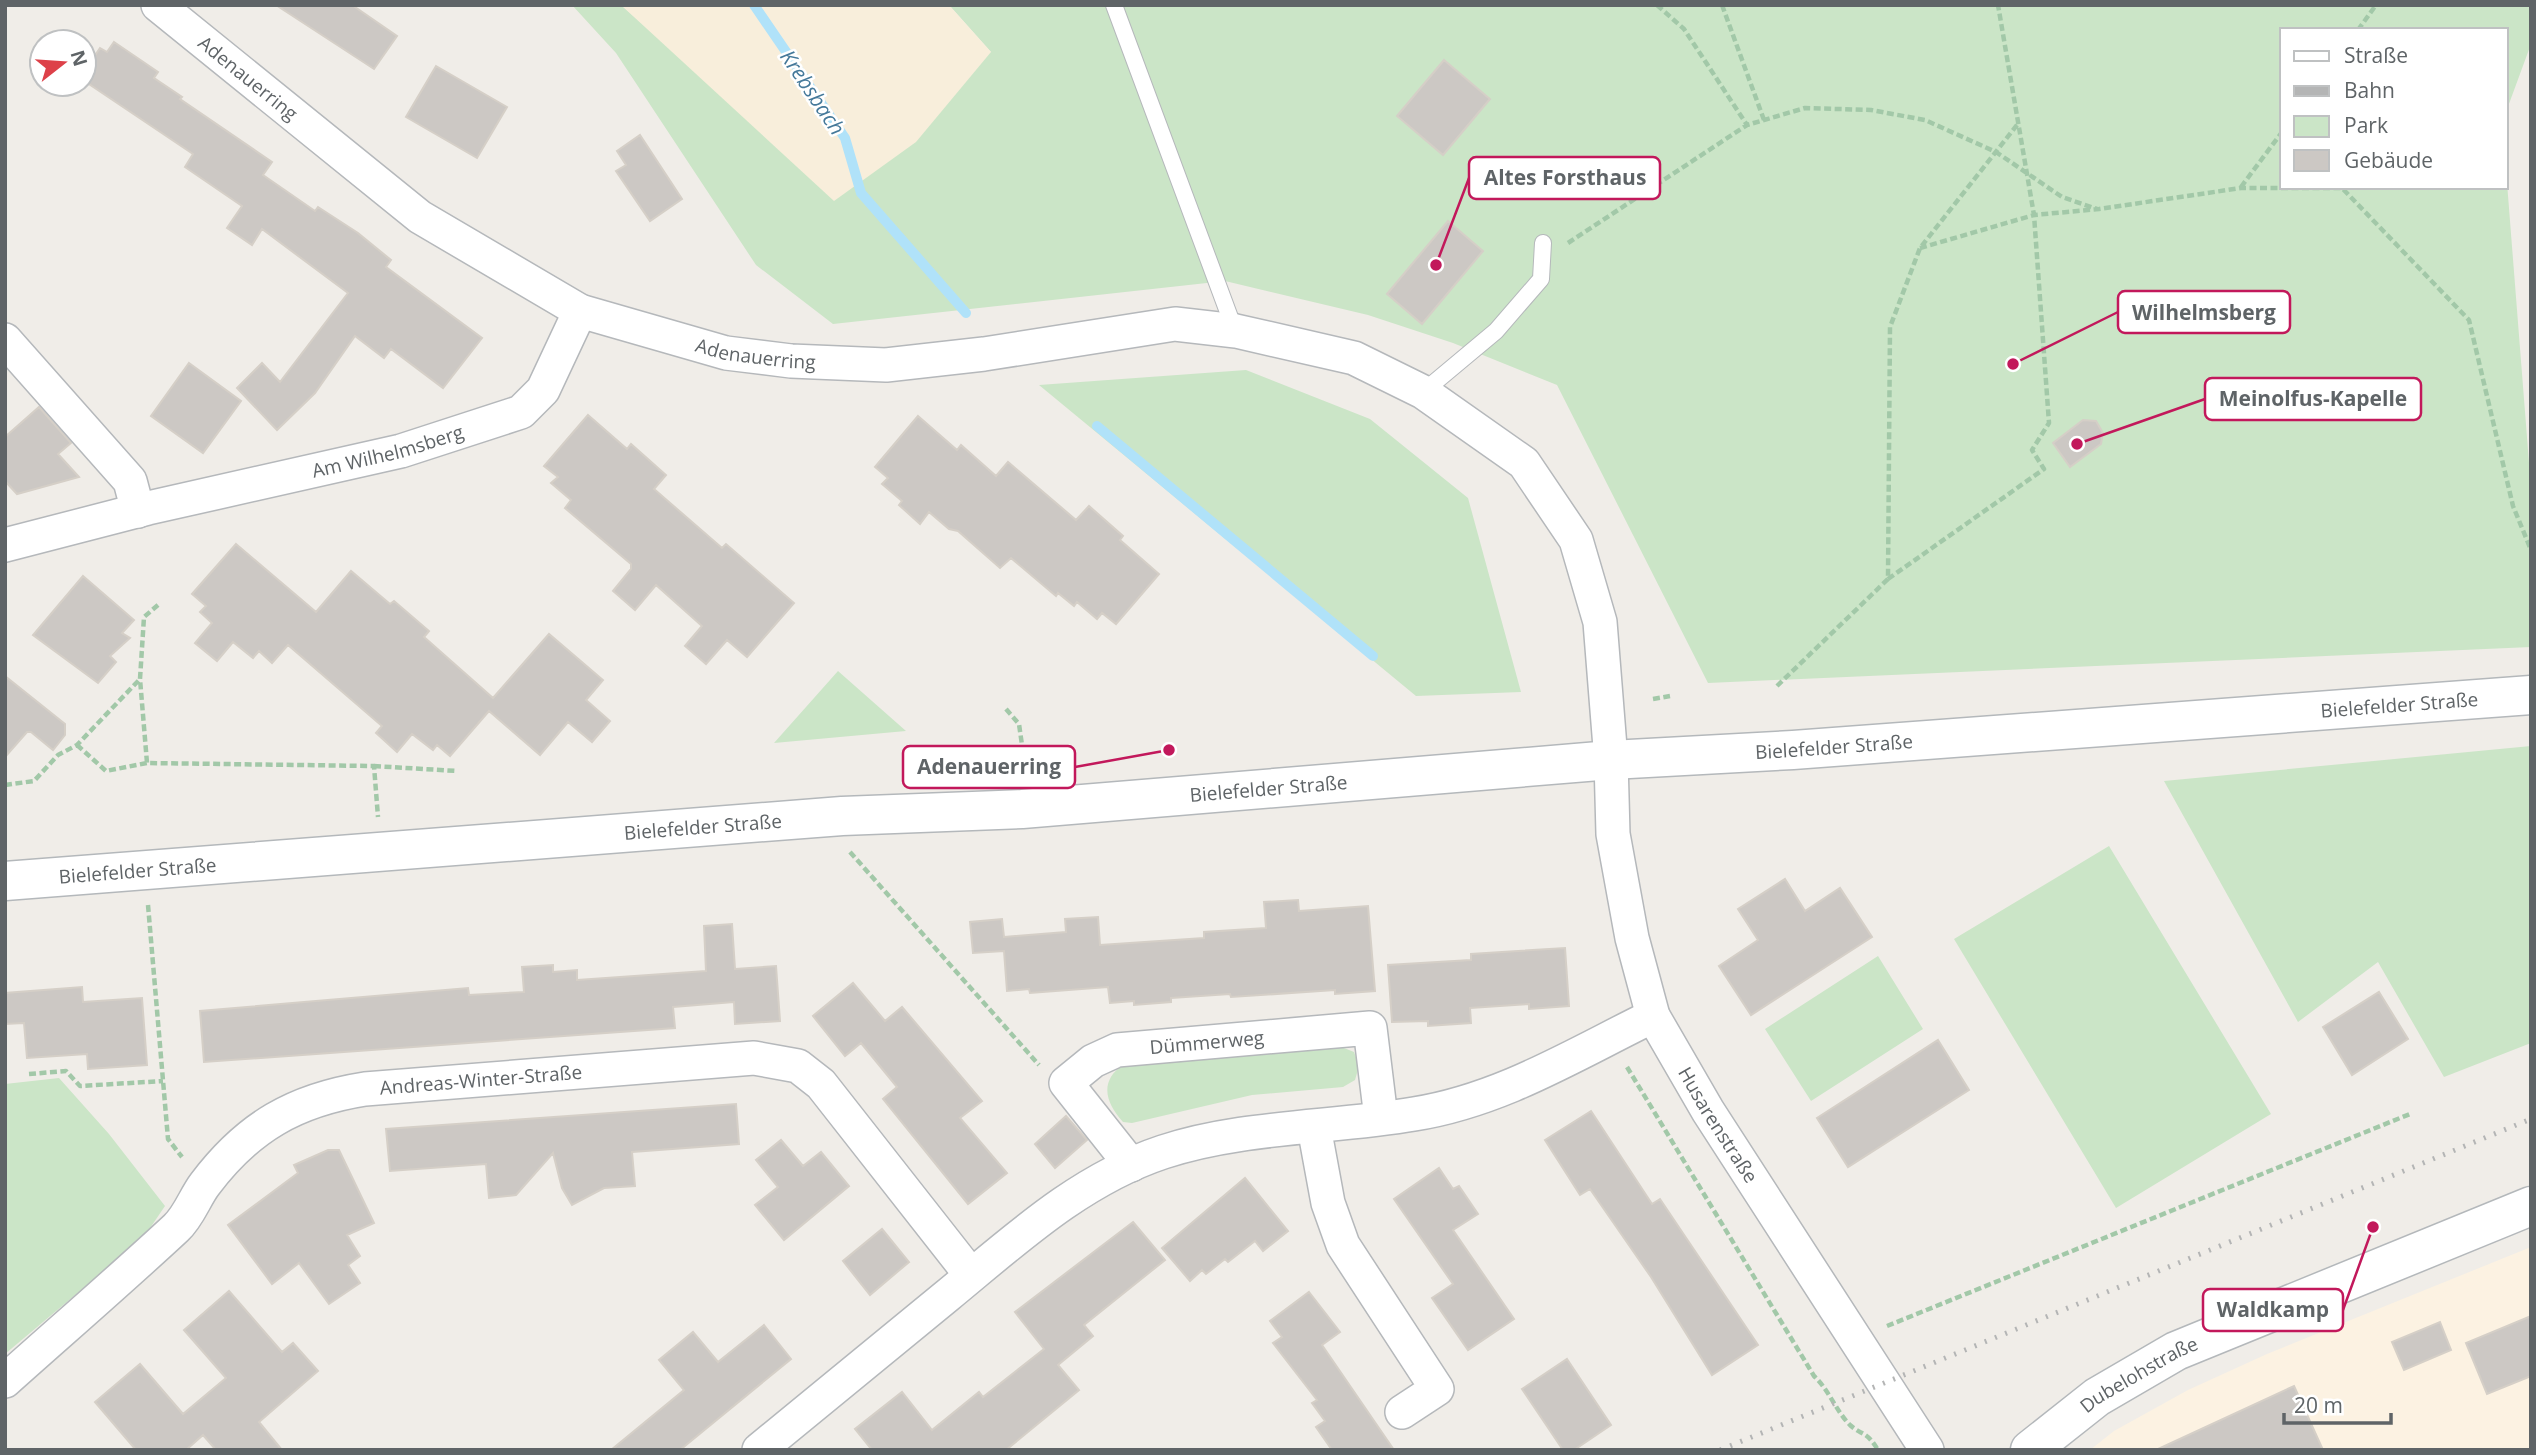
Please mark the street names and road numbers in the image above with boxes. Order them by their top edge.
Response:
street label: Adenauerring [193,30,303,126]
street label: Adenauerring [693,332,816,375]
street label: Am Wilhelmsberg [309,419,467,484]
street label: Bielefelder Straße [2320,686,2479,724]
street label: Bielefelder Straße [1754,728,1914,765]
street label: Bielefelder Straße [1189,769,1348,808]
street label: Bielefelder Straße [623,808,783,846]
street label: Bielefelder Straße [58,852,217,890]
street label: Dümmerweg [1148,1024,1265,1060]
street label: Andreas-Winter-Straße [379,1059,583,1101]
street label: Husarenstraße [1672,1062,1764,1188]
street label: Dubelohstraße [2074,1331,2202,1419]

